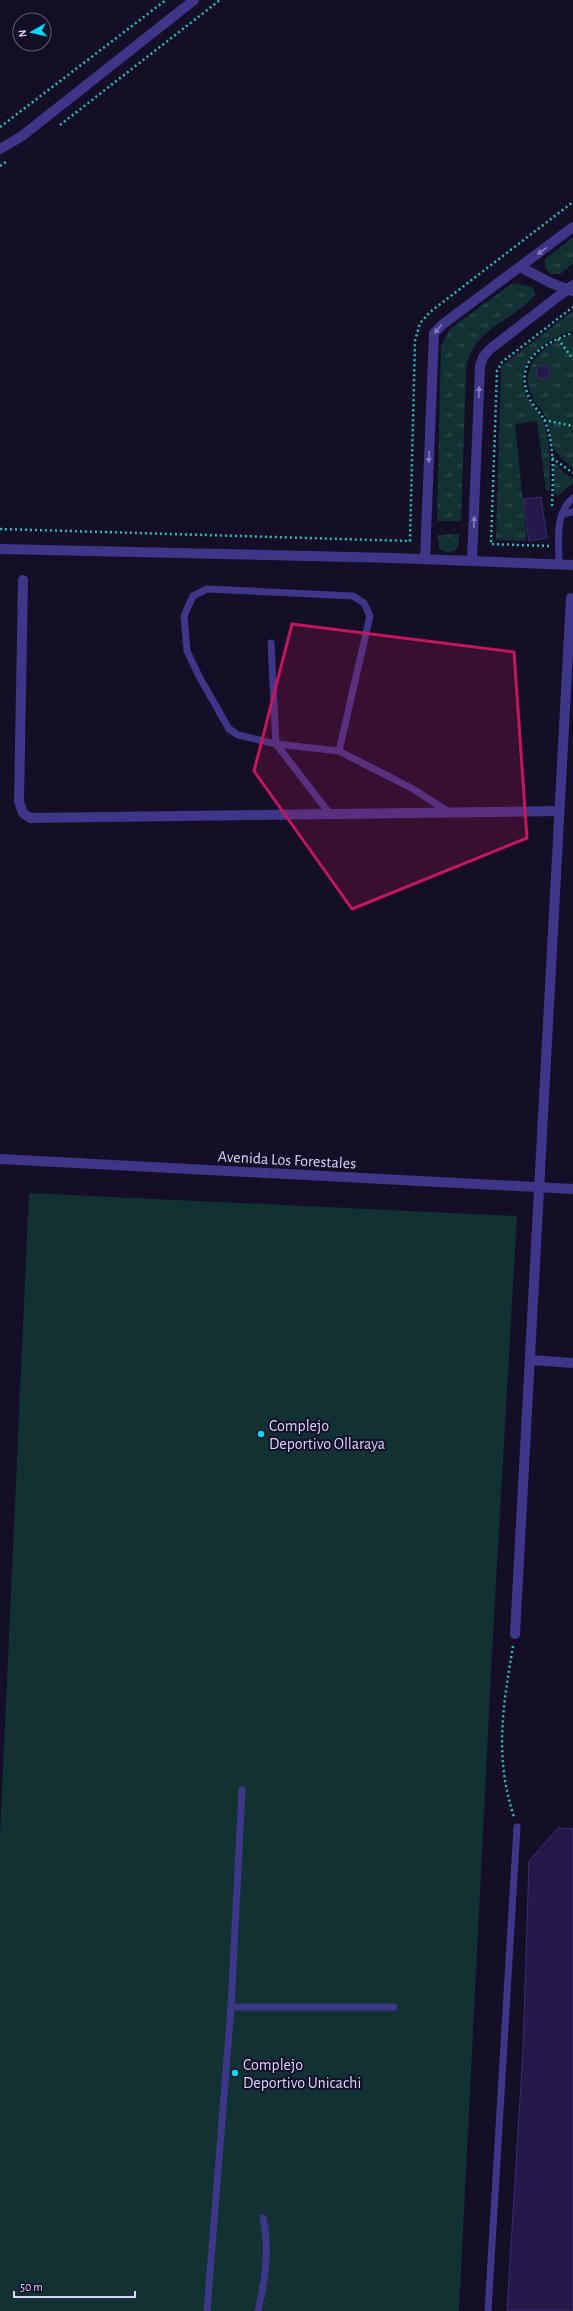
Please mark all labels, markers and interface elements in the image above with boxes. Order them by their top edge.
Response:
north arrow [12,12,52,52]
text: N [17,29,29,38]
one-way arrow [536,246,547,255]
one-way arrow [434,324,443,334]
one-way arrow [476,385,482,398]
one-way arrow [425,451,432,463]
one-way arrow [470,516,477,528]
street label: Avenida Los Forestales [217,1148,357,1172]
place label: Complejo Deportivo Ollaraya [269,1418,385,1453]
marker: Complejo Deportivo Ollaraya [256,1429,266,1439]
place label: Complejo Deportivo Unicachi [243,2057,361,2091]
marker: Complejo Deportivo Unicachi [230,2068,240,2078]
scale bar [14,2273,135,2299]
text: 50 m [20,2281,43,2293]

